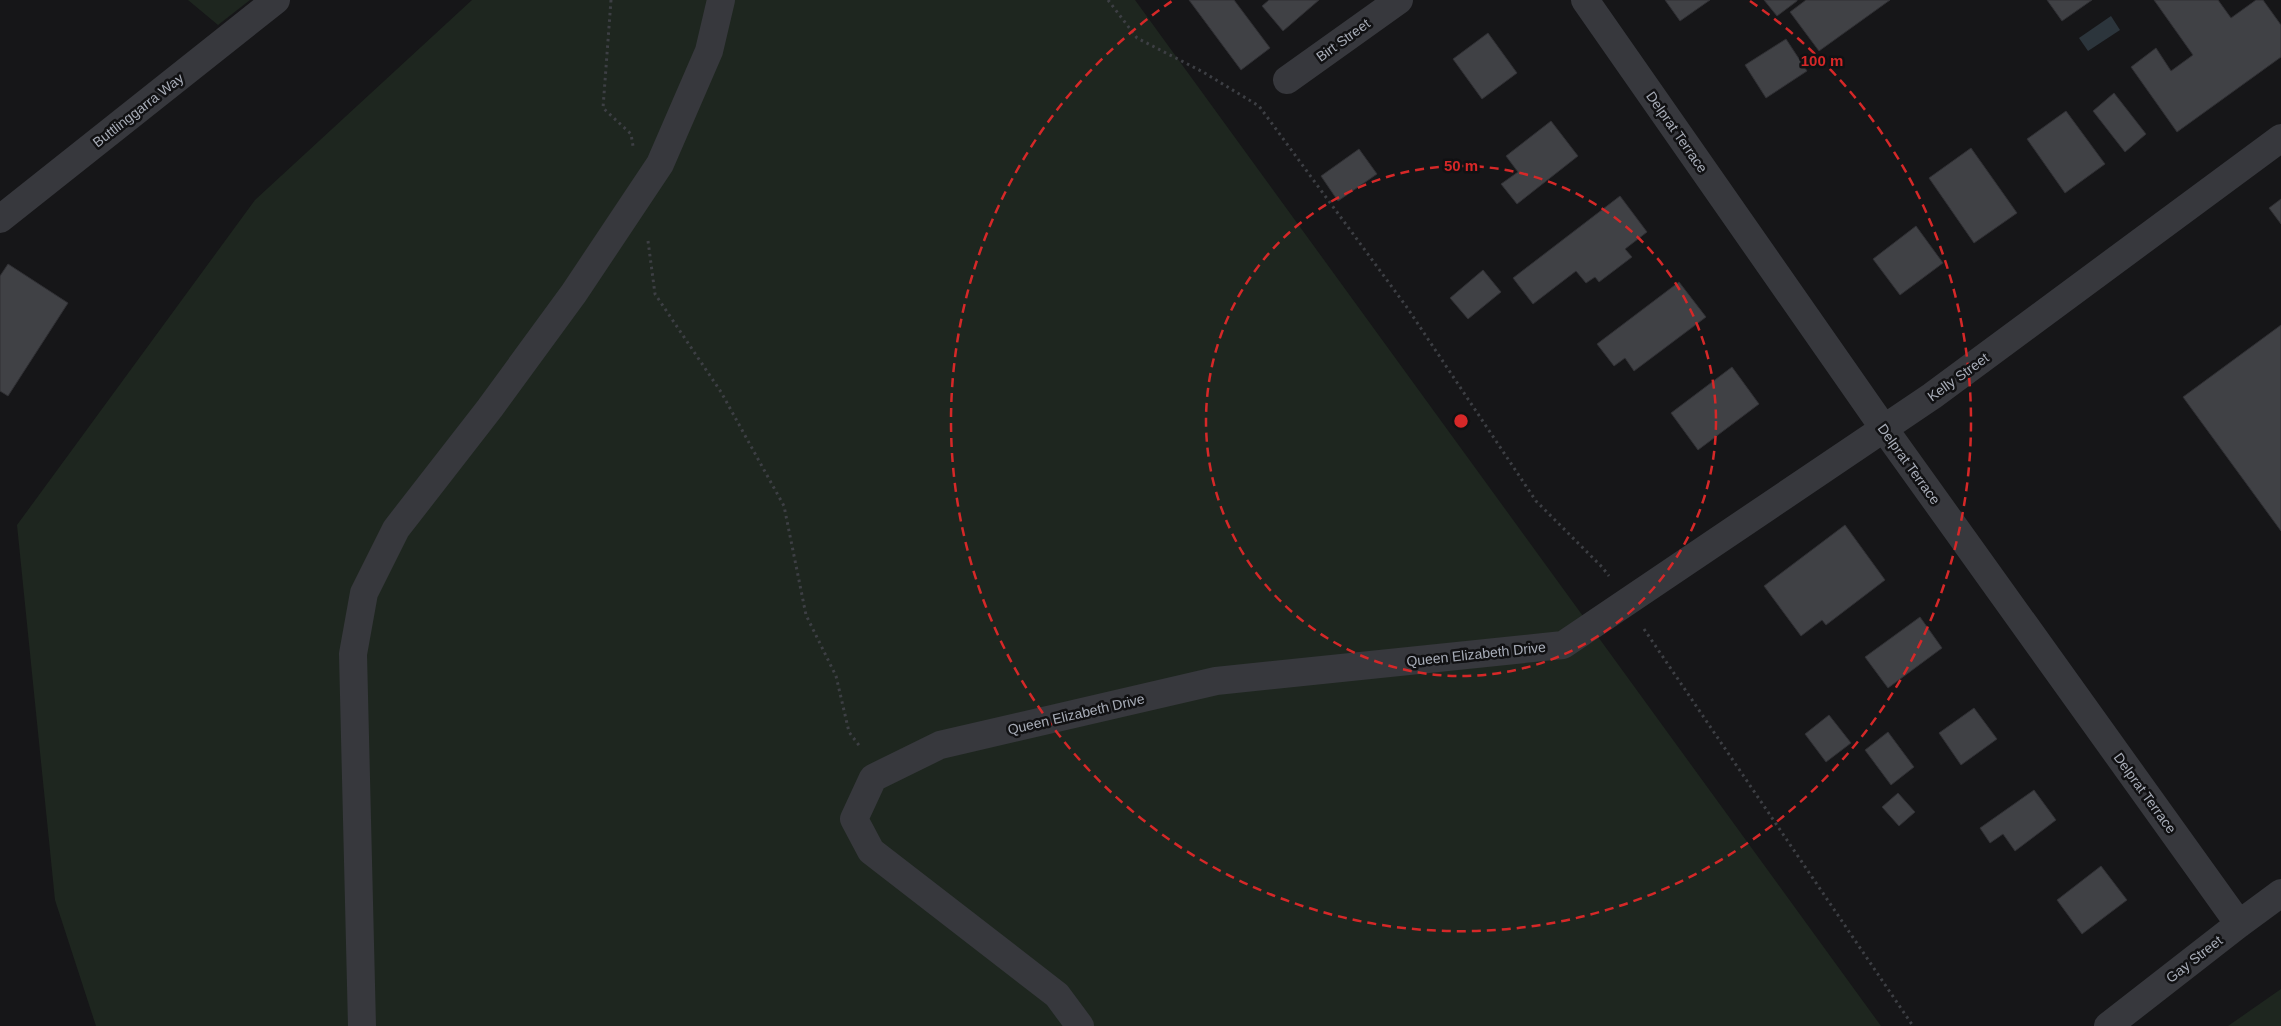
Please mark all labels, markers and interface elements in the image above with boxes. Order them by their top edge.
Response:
street label: Birt Street [1313,15,1373,65]
text: 100 m [1801,52,1843,69]
street label: Buttlinggarra Way [89,70,187,150]
street label: Delprat Terrace [1643,88,1711,176]
text: 50 m [1444,157,1478,174]
street label: Kelly Street [1924,349,1992,405]
centre of rings [1452,412,1470,430]
street label: Delprat Terrace [1874,421,1944,507]
street label: Queen Elizabeth Drive [1406,639,1547,669]
street label: Queen Elizabeth Drive [1006,690,1146,738]
street label: Delprat Terrace [2110,750,2180,836]
street label: Gay Street [2163,932,2225,986]

